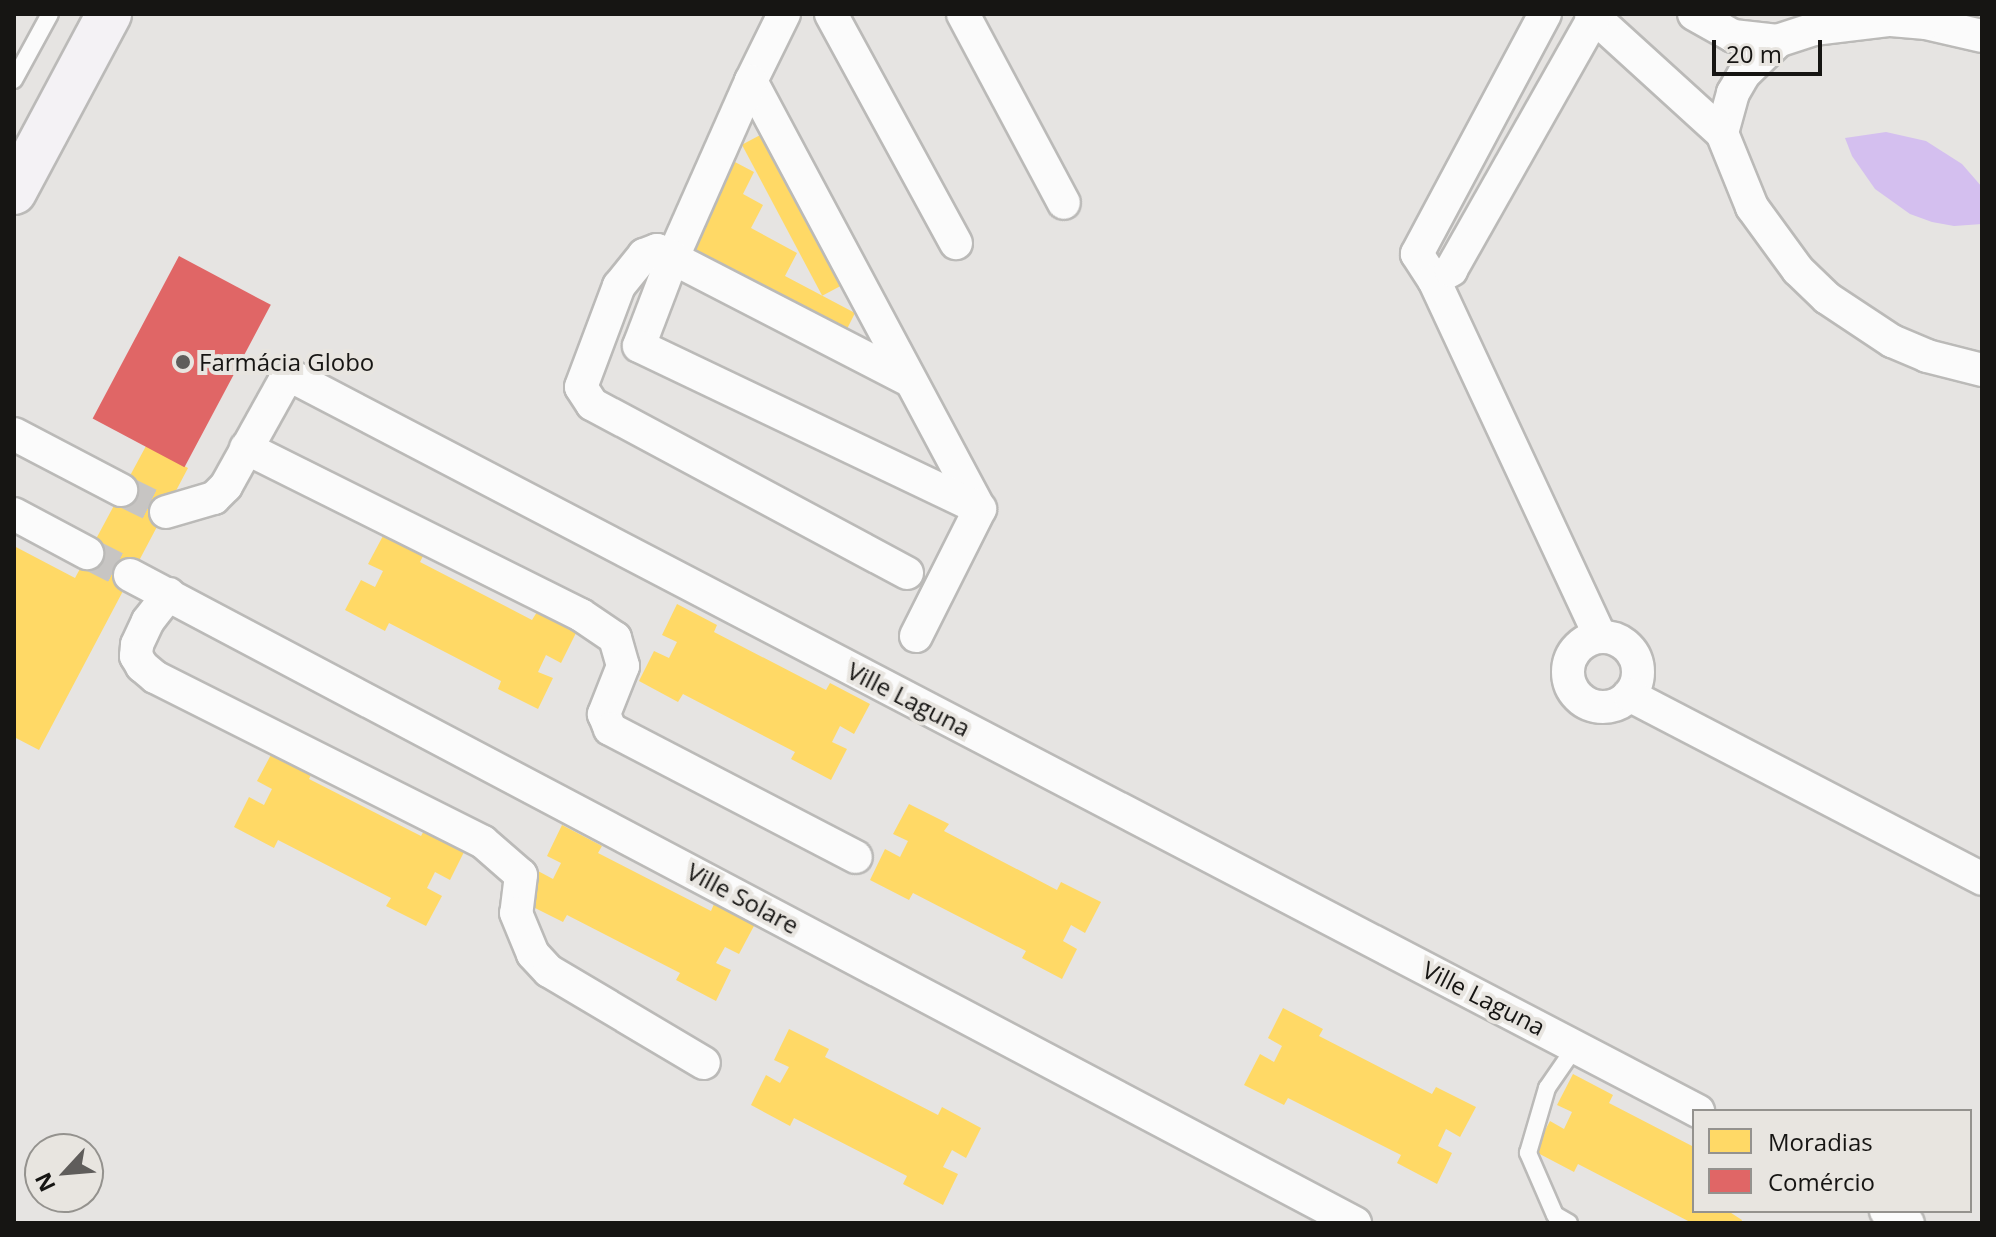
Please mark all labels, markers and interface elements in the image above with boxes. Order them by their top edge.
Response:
scale bar [1716,24,1826,74]
text: 20 m [1726,37,1782,70]
place label: Farmácia Globo [199,348,374,376]
marker: Farmácia Globo [174,353,192,371]
street label: Ville Laguna [843,656,975,742]
street label: Ville Solare [682,857,804,939]
street label: Ville Laguna [1418,955,1550,1041]
legend [1692,1109,1972,1213]
text: Moradias [1768,1125,1873,1158]
north arrow [24,1133,104,1213]
text: Comércio [1768,1165,1875,1198]
text: N [27,1168,62,1197]

